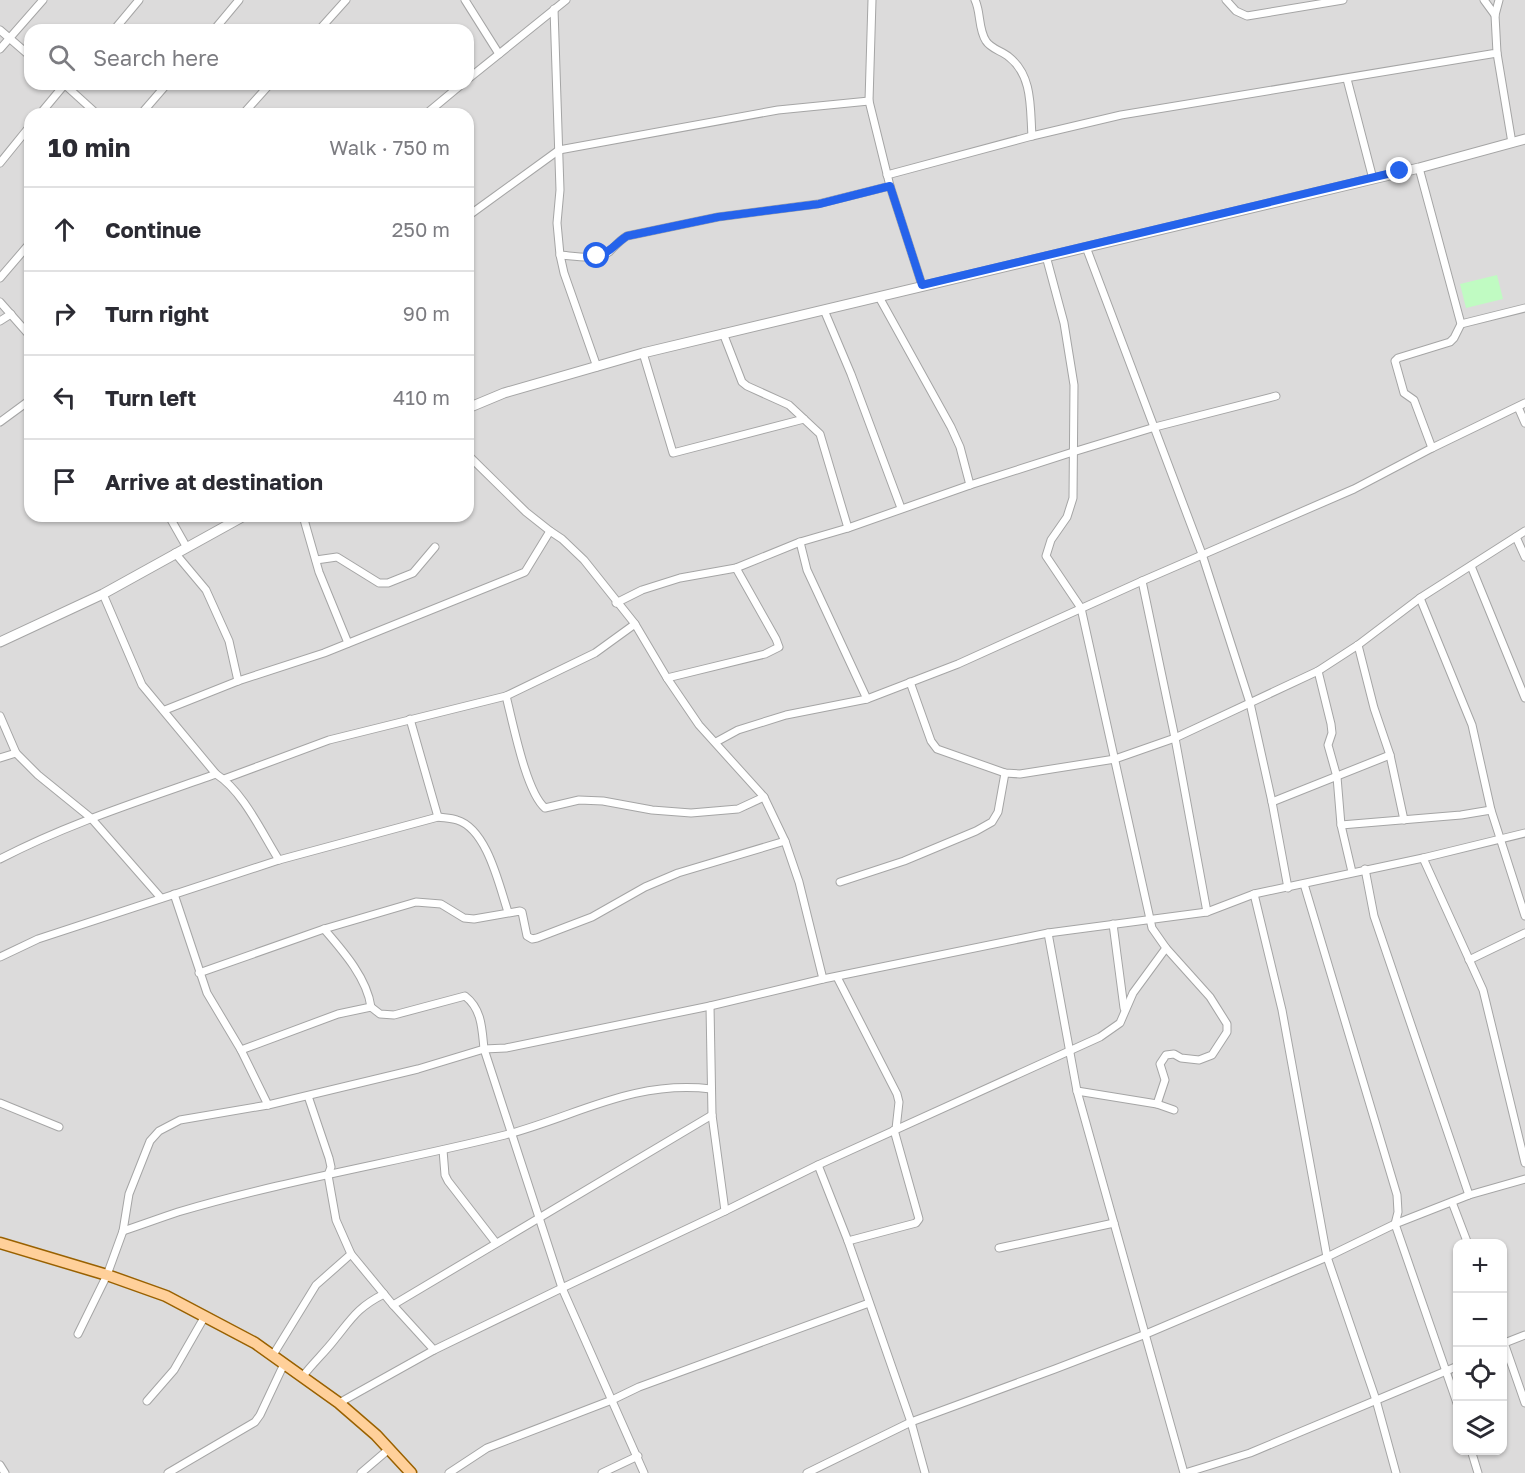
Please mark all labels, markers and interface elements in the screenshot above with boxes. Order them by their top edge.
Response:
search box [24,24,474,90]
icon: search [45,41,78,74]
text: Search here [93,44,219,71]
text: 10 min [48,132,130,163]
text: Walk · 750 m [329,135,450,159]
route end [1386,157,1412,183]
icon: ahead [48,213,81,246]
text: Continue [105,216,201,243]
text: 250 m [392,217,450,241]
route start [583,242,609,268]
icon: right [48,297,81,330]
text: Turn right [105,300,209,327]
text: 90 m [403,301,450,325]
icon: left [48,381,81,414]
text: Turn left [105,384,196,411]
text: 410 m [393,385,450,409]
icon: arrive [48,465,81,498]
text: Arrive at destination [105,468,323,495]
map controls [1453,1239,1507,1455]
button: + [1453,1239,1507,1293]
button: − [1453,1293,1507,1347]
button: locate [1453,1347,1507,1401]
button: layers [1453,1401,1507,1455]

